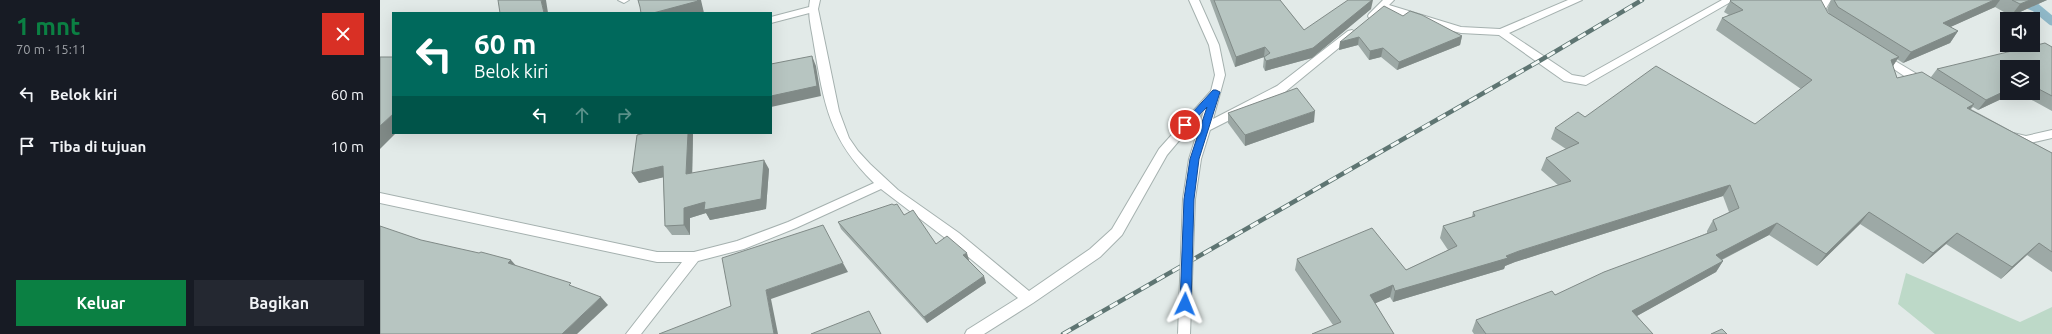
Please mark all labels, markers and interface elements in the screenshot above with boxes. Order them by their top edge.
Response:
map controls [2000,12,2040,100]
button: sound [2000,12,2040,52]
text: 1 mnt [16,13,80,40]
button: close [322,13,364,55]
icon: left [408,28,460,80]
text: 60 m [474,28,536,59]
text: 70 m · 15:11 [16,42,87,56]
button: layers [2000,60,2040,100]
text: Belok kiri [474,61,548,81]
icon: left [16,83,38,105]
text: Belok kiri [50,86,117,103]
text: 60 m [331,86,364,103]
icon: left [529,104,551,126]
icon: ahead [571,104,593,126]
icon: right [613,104,635,126]
pin [1168,108,1202,142]
icon: arrive [1174,114,1196,136]
icon: arrive [16,135,38,157]
text: Tiba di tujuan [50,138,146,155]
text: 10 m [331,138,364,155]
button: Keluar [16,280,186,326]
button: Bagikan [194,280,364,326]
position arrow [1164,283,1206,325]

